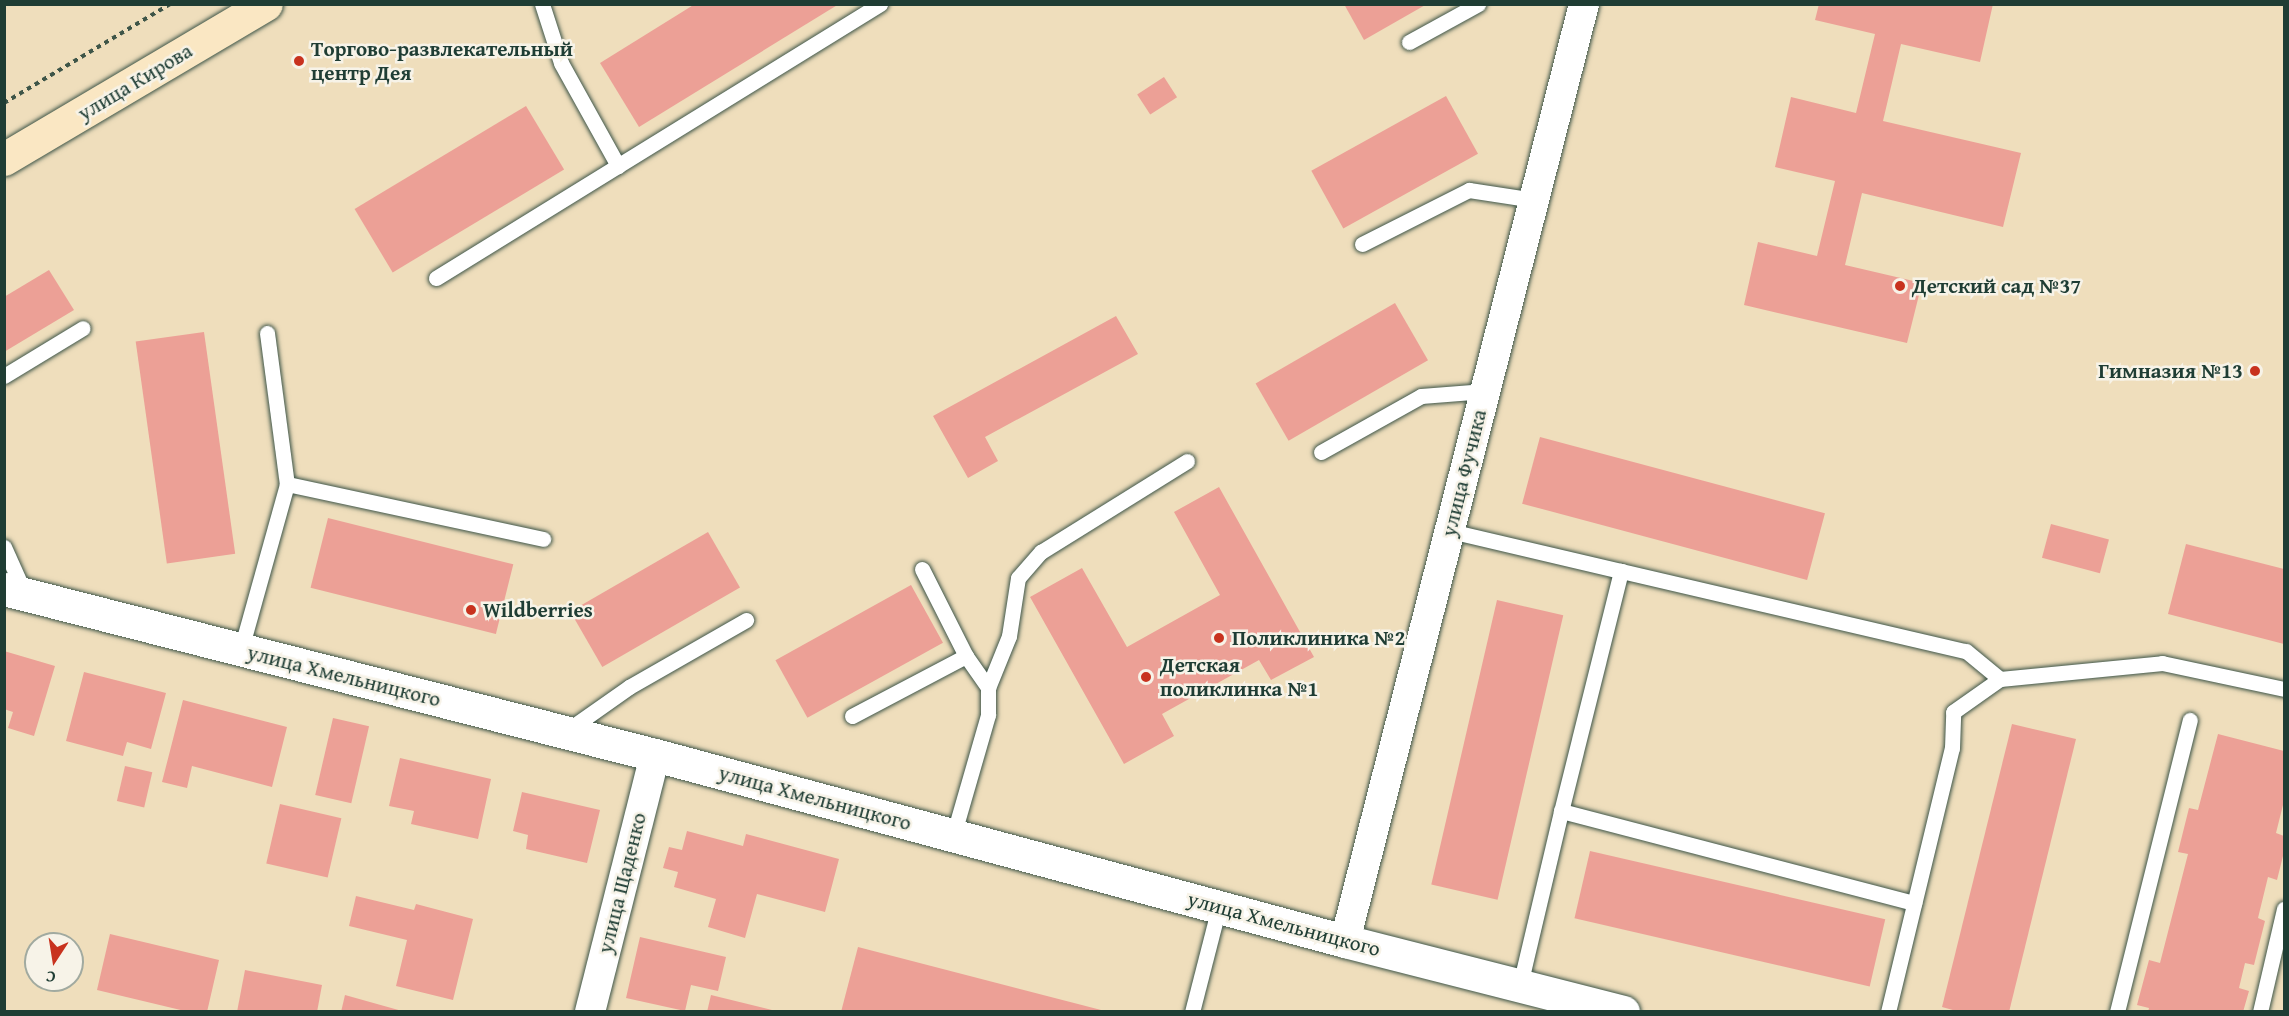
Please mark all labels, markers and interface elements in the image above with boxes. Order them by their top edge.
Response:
place label: Торгово-развлекательный центр Дея [311,36,573,86]
street label: улица Кирова [73,38,197,126]
marker: Торгово-развлекательный центр Дея [292,54,306,68]
place label: Детский сад №37 [1912,273,2081,299]
marker: Детский сад №37 [1893,279,1907,293]
place label: Гимназия №13 [2098,358,2243,384]
marker: Гимназия №13 [2248,364,2262,378]
street label: улица Фучика [1436,407,1492,539]
place label: Wildberries [483,597,593,623]
marker: Wildberries [464,603,478,617]
place label: Поликлиника №2 [1232,625,1405,651]
marker: Поликлиника №2 [1210,629,1228,647]
street label: улица Хмельницкого [245,640,443,712]
place label: Детская поликлинка №1 [1160,652,1318,702]
marker: Детская поликлинка №1 [1137,668,1155,686]
street label: улица Хмельницкого [716,760,914,836]
street label: улица Щаденко [592,810,652,956]
street label: улица Хмельницкого [1185,886,1383,962]
north arrow [24,932,84,992]
text: С [44,965,58,990]

